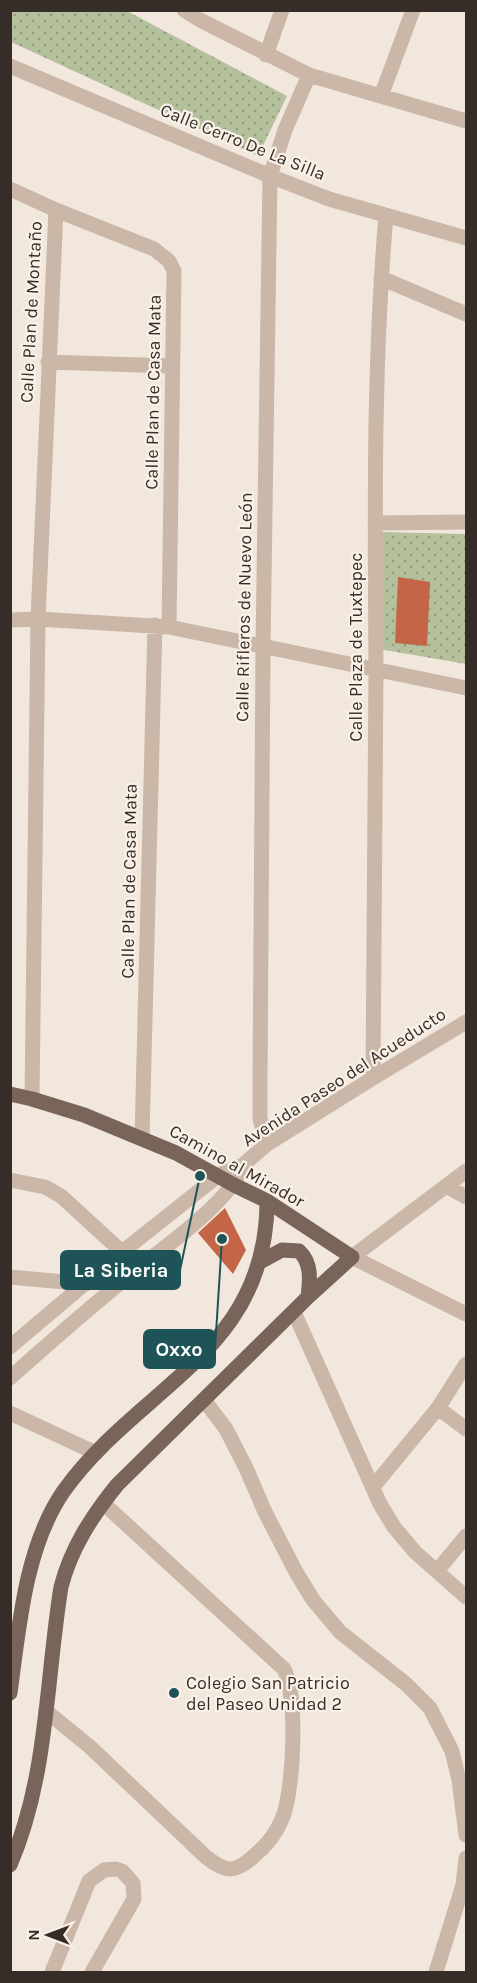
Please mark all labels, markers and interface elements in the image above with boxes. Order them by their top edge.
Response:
street label: Calle Cerro De La Silla [157,99,329,185]
street label: Calle Plan de Montaño [15,220,47,404]
street label: Calle Plan de Casa Mata [140,294,166,490]
street label: Calle Rifleros de Nuevo León [231,492,257,722]
street label: Calle Plaza de Tuxtepec [345,552,367,742]
street label: Calle Plan de Casa Mata [116,783,142,979]
street label: Avenida Paseo del Acueducto [238,1003,450,1151]
street label: Camino al Mirador [165,1120,309,1213]
callout: La Siberia [61,1251,180,1289]
text: La Siberia [74,1259,168,1282]
callout: Oxxo [144,1330,215,1368]
text: Oxxo [155,1338,203,1361]
place label: Colegio San Patricio del Paseo Unidad 2 [186,1672,350,1715]
marker: Colegio San Patricio del Paseo Unidad 2 [167,1686,181,1700]
north arrow [18,1905,78,1965]
text: N [24,1929,43,1941]

